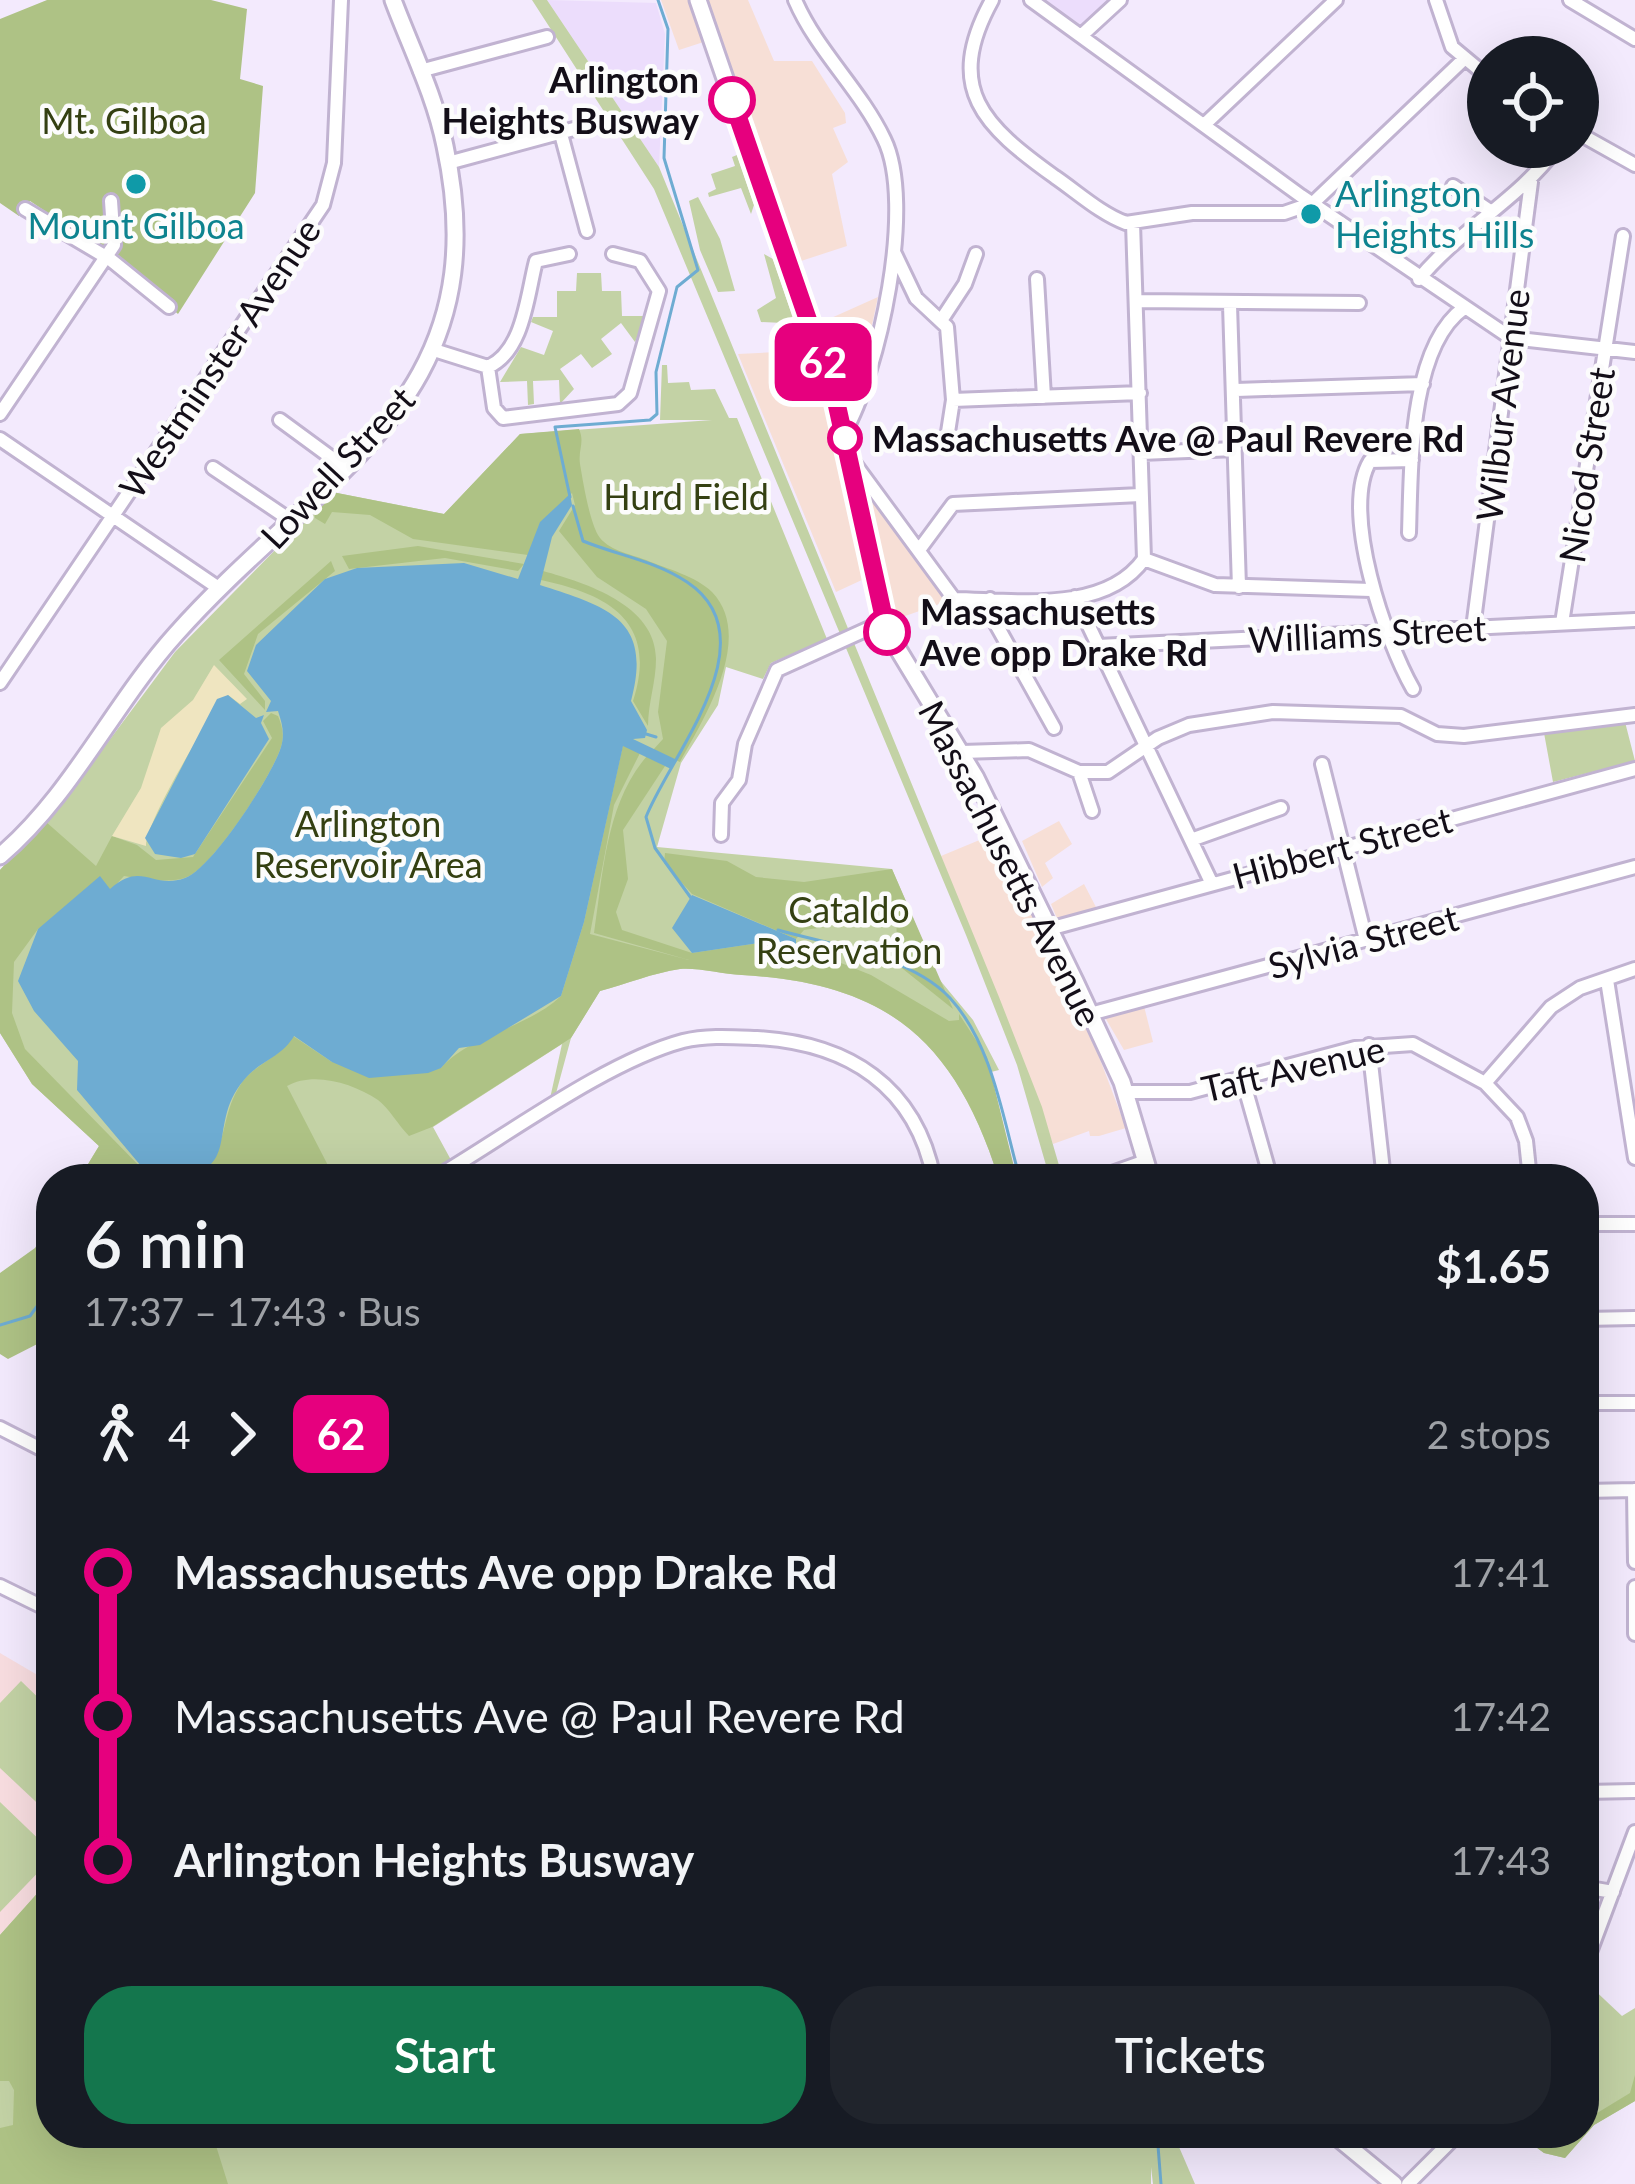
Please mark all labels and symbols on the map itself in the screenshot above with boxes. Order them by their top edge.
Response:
place label: Arlington Heights Busway [442,57,699,142]
marker: Arlington Heights Busway [710,78,754,122]
park label: Mt. Gilboa [41,98,207,142]
marker: Mount Gilboa [123,171,149,197]
place label: Arlington Heights Hills [1335,171,1534,256]
marker: Arlington Heights Hills [1298,201,1324,227]
place label: Mount Gilboa [27,203,245,247]
street label: Westminster Avenue [109,210,329,506]
street label: Wilbur Avenue [1466,286,1538,524]
line badge: 62 [769,323,877,401]
street label: Nicod Street [1549,364,1623,566]
street label: Lowell Street [251,377,423,557]
place label: Massachusetts Ave @ Paul Revere Rd [872,416,1464,460]
marker: Massachusetts Ave @ Paul Revere Rd [829,422,861,454]
park label: Hurd Field [603,474,769,518]
place label: Massachusetts Ave opp Drake Rd [919,589,1208,674]
street label: Williams Street [1247,605,1487,661]
marker: Massachusetts Ave opp Drake Rd [865,610,909,654]
street label: Massachusetts Avenue [910,693,1112,1033]
street label: Hibbert Street [1228,797,1457,897]
park label: Arlington Reservoir Area [253,801,483,886]
park label: Cataldo Reservation [756,887,942,972]
street label: Sylvia Street [1263,895,1463,987]
street label: Taft Avenue [1197,1026,1389,1110]

